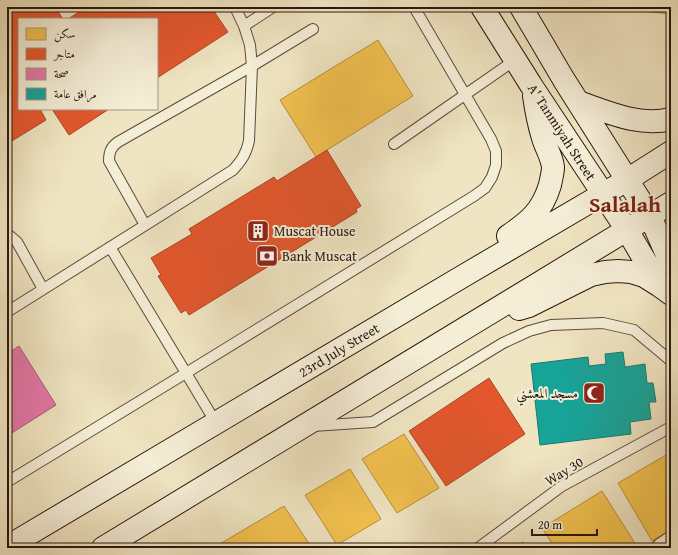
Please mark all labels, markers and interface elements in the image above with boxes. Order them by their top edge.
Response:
legend [18,18,158,110]
text: سكن [54,25,75,43]
text: متاجر [52,45,75,62]
text: صحة [54,65,69,82]
street label: A' Tanmiyah Street [523,80,601,184]
text: مرافق عامة [54,85,97,103]
district label: Salalah [589,188,661,220]
building icon: Muscat House [245,218,271,244]
place label: Muscat House [274,221,356,241]
bank icon: Bank Muscat [254,243,280,269]
place label: Bank Muscat [282,246,357,266]
street label: 23rd July Street [295,318,383,382]
mosque icon: مسجد المعشني [581,380,607,406]
place label: مسجد المعشني [516,383,578,406]
street label: Way 30 [541,452,587,490]
scale bar [532,511,597,537]
text: 20 m [538,516,562,533]

